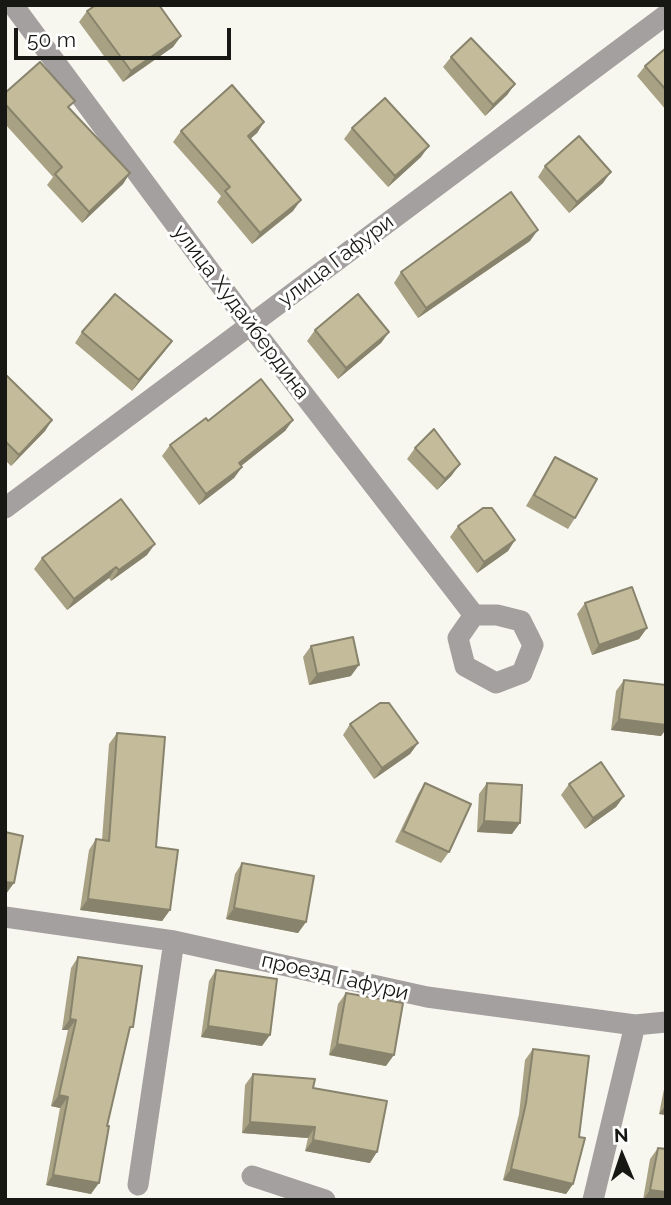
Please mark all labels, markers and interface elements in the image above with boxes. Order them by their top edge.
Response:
scale bar [18,14,234,58]
text: 50 m [27,27,76,52]
street label: улица Гафури [273,209,399,313]
street label: улица Худайбердина [167,220,315,404]
street label: проезд Гафури [259,948,411,1006]
north arrow [587,1121,657,1191]
text: N [614,1124,629,1146]

